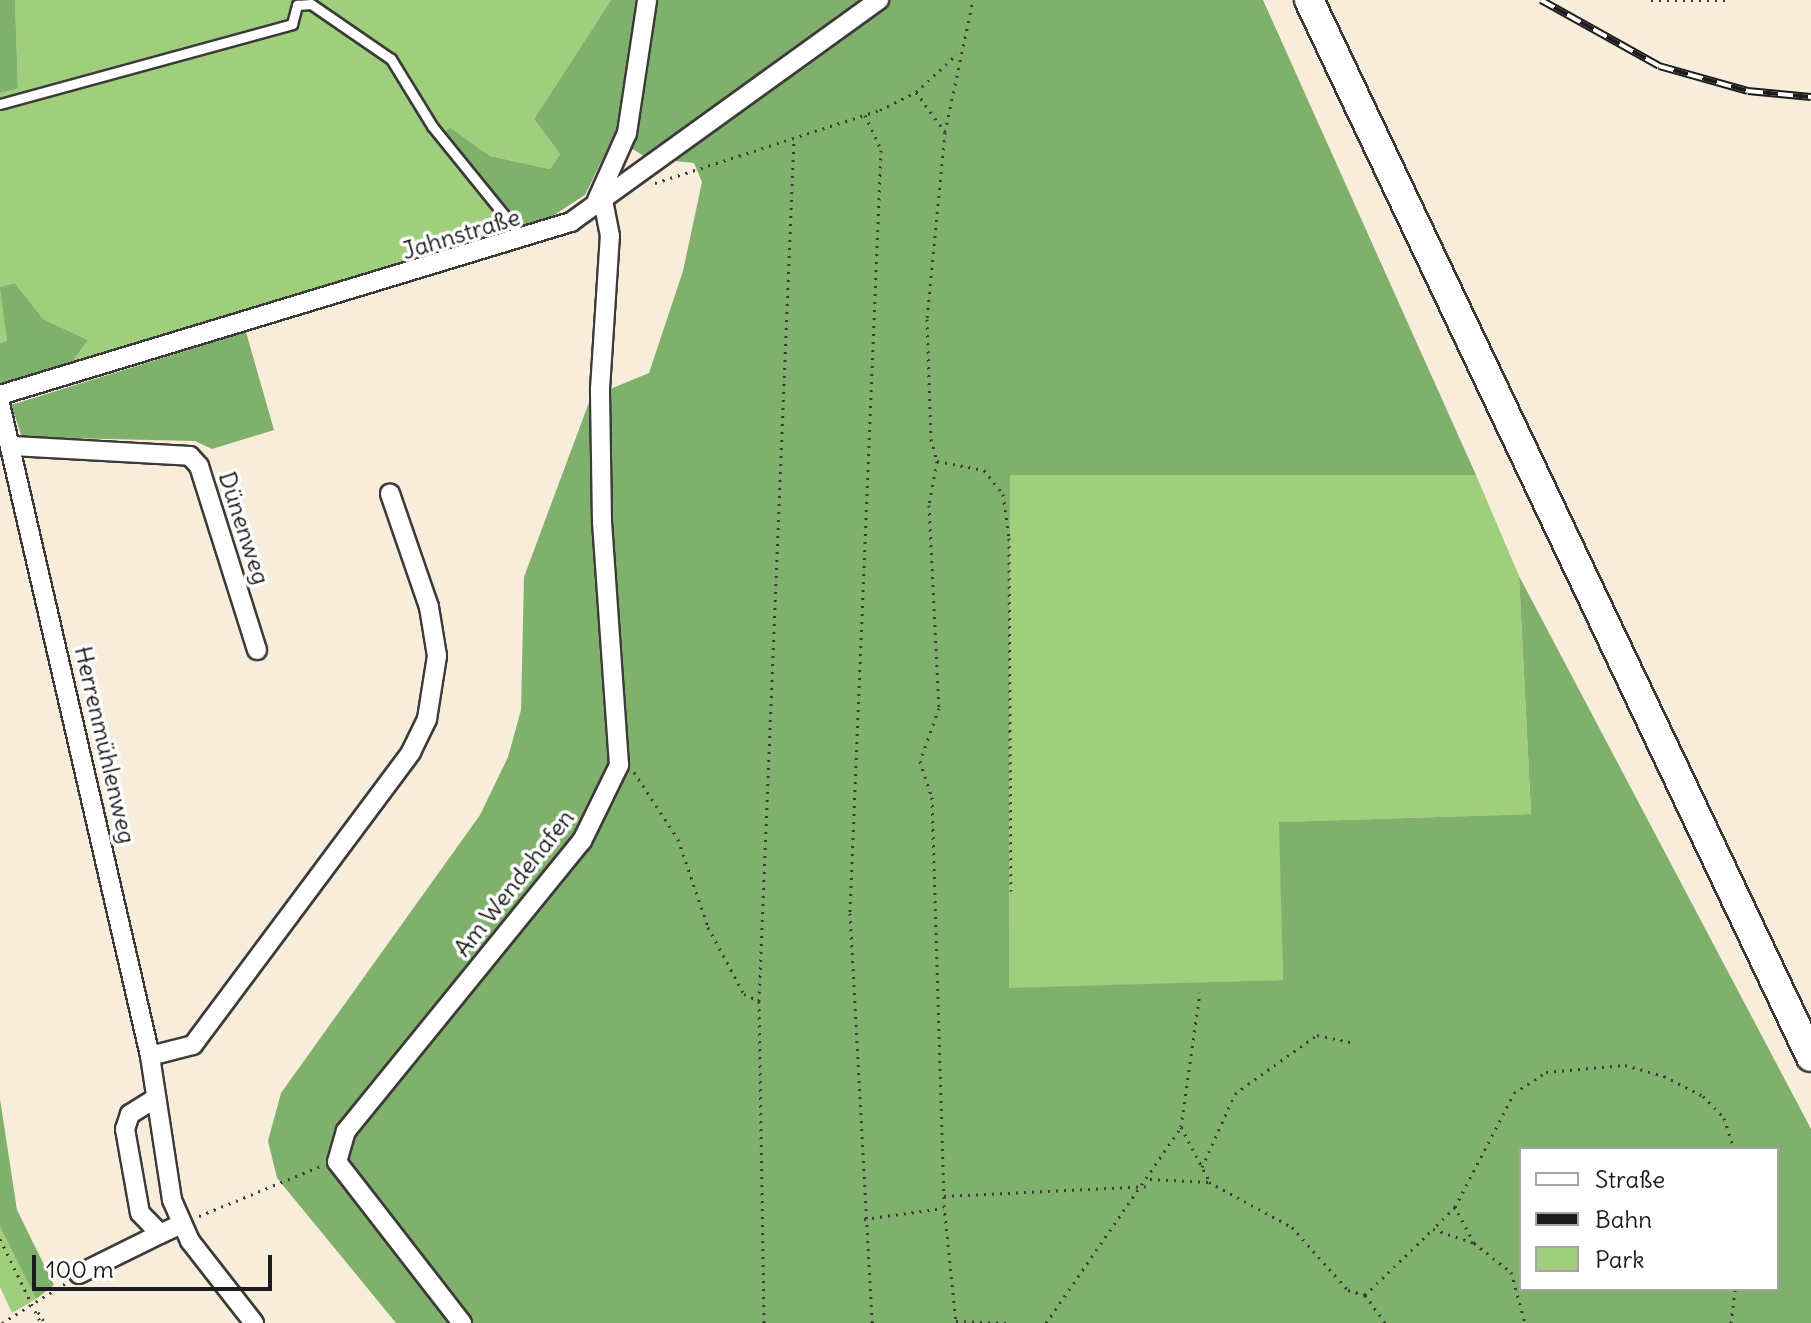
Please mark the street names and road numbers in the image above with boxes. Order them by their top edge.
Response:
street label: Jahnstraße [399,202,523,266]
street label: Dünenweg [212,468,276,588]
street label: Herrenmühlenweg [68,643,142,847]
street label: Am Wendehafen [448,804,580,962]

